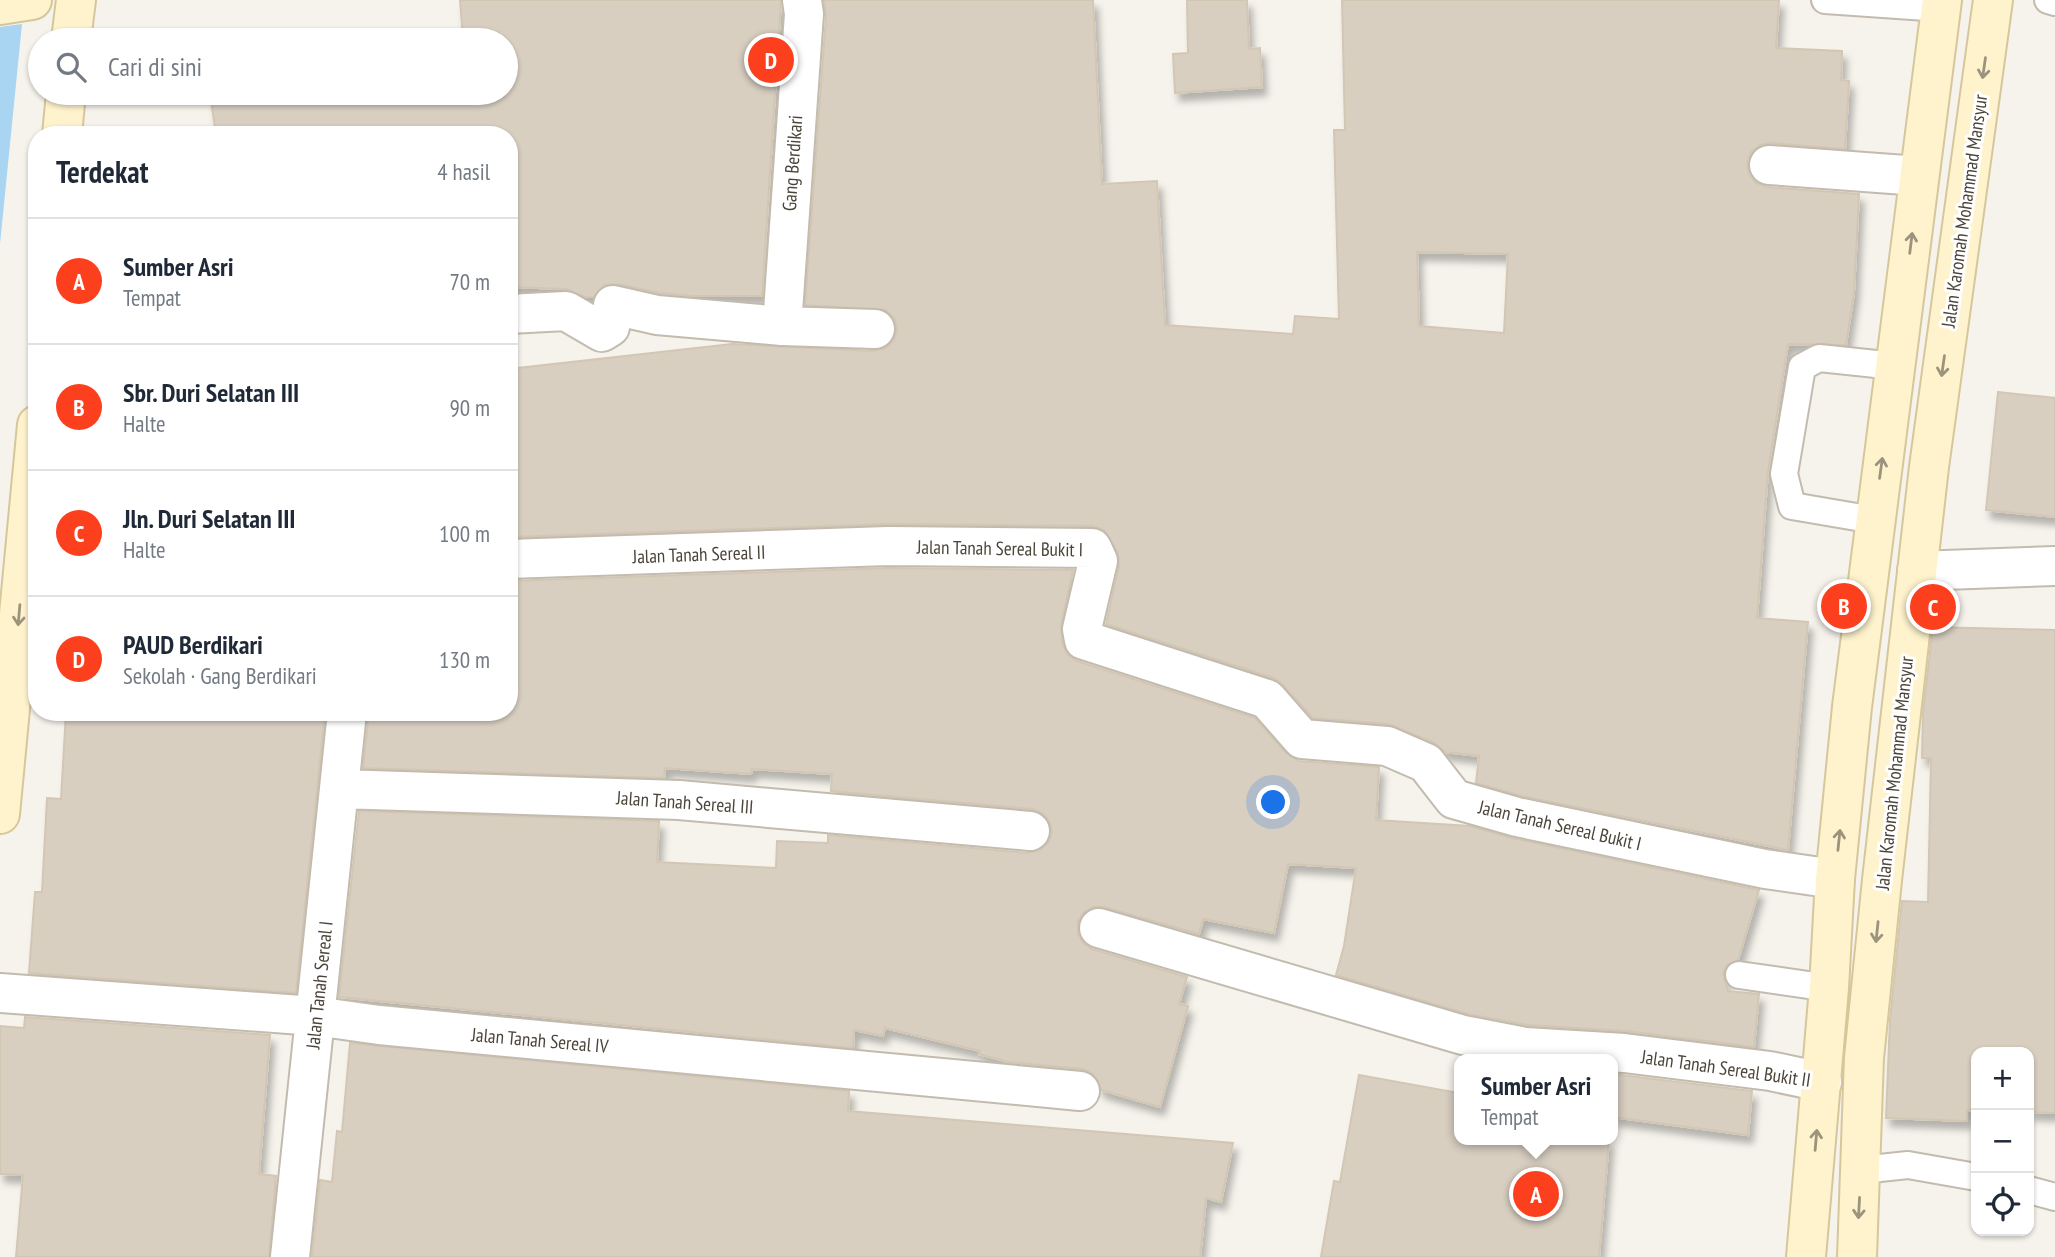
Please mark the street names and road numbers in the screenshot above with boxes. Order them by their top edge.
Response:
street label: Jalan Karomah Mohammad Mansyur [1936,92,1992,330]
street label: Gang Berdikari [777,114,807,212]
street label: Jalan Tanah Sereal Bukit I [916,535,1083,561]
street label: Jalan Tanah Sereal II [631,540,766,568]
street label: Jalan Karomah Mohammad Mansyur [1870,654,1918,892]
street label: Jalan Tanah Sereal III [615,785,754,819]
street label: Jalan Tanah Sereal Bukit I [1475,794,1644,855]
street label: Jalan Tanah Sereal I [300,920,338,1051]
street label: Jalan Tanah Sereal IV [470,1022,610,1058]
street label: Jalan Tanah Sereal Bukit II [1639,1044,1812,1092]

